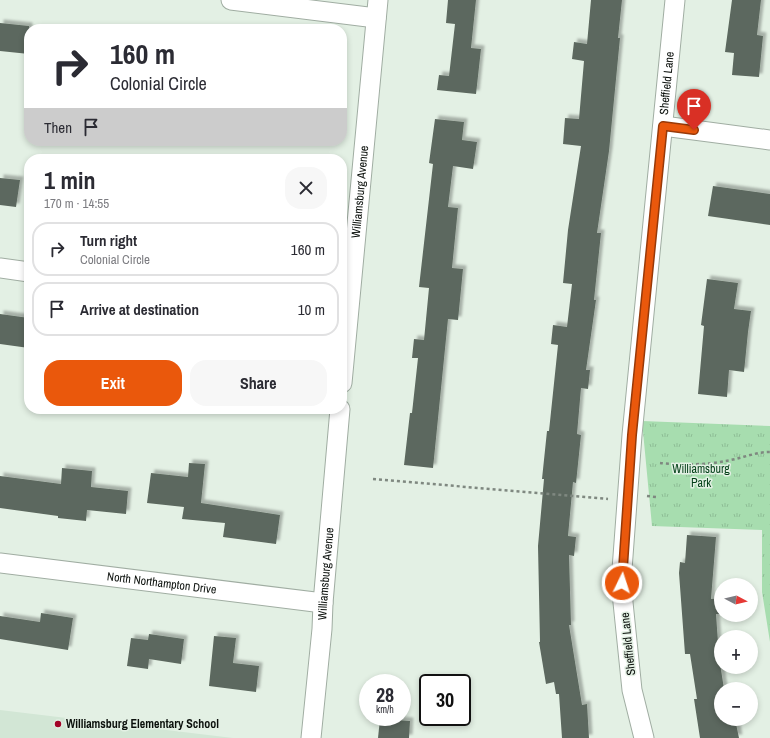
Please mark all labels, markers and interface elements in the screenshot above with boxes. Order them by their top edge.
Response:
text: 160 m [110,35,175,73]
icon: right [44,40,96,92]
street label: Sheffield Lane [656,51,678,116]
text: Colonial Circle [110,71,207,96]
pin [677,89,711,130]
icon: arrive [683,95,705,117]
icon: arrive [80,116,102,138]
text: Then [44,117,72,138]
street label: Williamsburg Avenue [348,145,372,239]
text: 1 min [44,164,95,196]
button: close [285,167,327,209]
text: 170 m · 14:55 [44,195,109,212]
text: Turn right [80,230,137,251]
icon: right [46,238,68,260]
text: 160 m [291,239,325,260]
text: Colonial Circle [80,251,150,268]
icon: arrive [46,298,68,320]
text: Arrive at destination [80,299,199,320]
text: 10 m [298,299,325,320]
button: Exit [44,360,182,406]
button: Share [190,360,327,406]
park label: Williamsburg Park [672,461,730,491]
street label: Williamsburg Avenue [314,527,338,620]
position arrow [601,562,643,604]
street label: North Northampton Drive [106,568,217,598]
north arrow [714,578,758,622]
map controls [714,578,758,726]
street label: Sheffield Lane [617,612,639,676]
button: + [714,630,758,674]
speed limit sign: 30 [419,674,471,726]
text: 28 [376,681,394,708]
button: − [714,682,758,726]
text: km/h [376,703,394,716]
place label: Williamsburg Elementary School [66,716,219,732]
marker: Williamsburg Elementary School [53,719,63,729]

